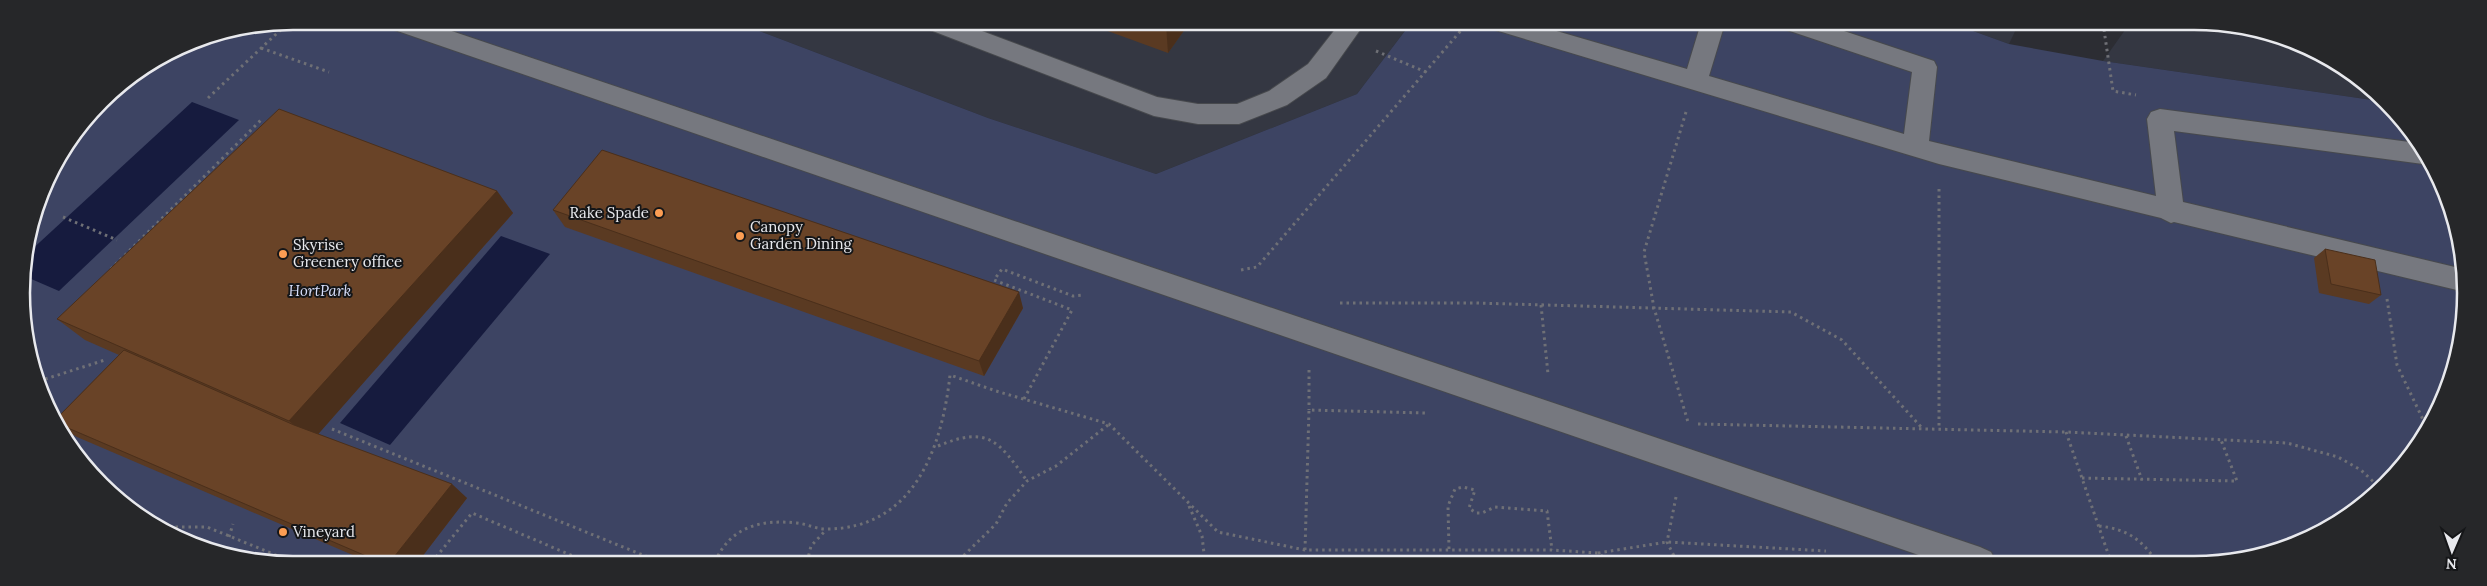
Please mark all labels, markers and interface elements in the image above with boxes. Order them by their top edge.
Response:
place label: Rake Spade [570,203,649,222]
marker: Rake Spade [653,207,665,219]
place label: Canopy Garden Dining [750,217,853,253]
marker: Canopy Garden Dining [734,230,746,242]
place label: Skyrise Greenery office [293,235,402,271]
marker: Skyrise Greenery office [277,248,289,260]
park label: HortPark [289,281,352,300]
place label: Vineyard [292,522,355,541]
marker: Vineyard [277,526,289,538]
north arrow [2427,526,2477,576]
text: N [2446,555,2457,573]

